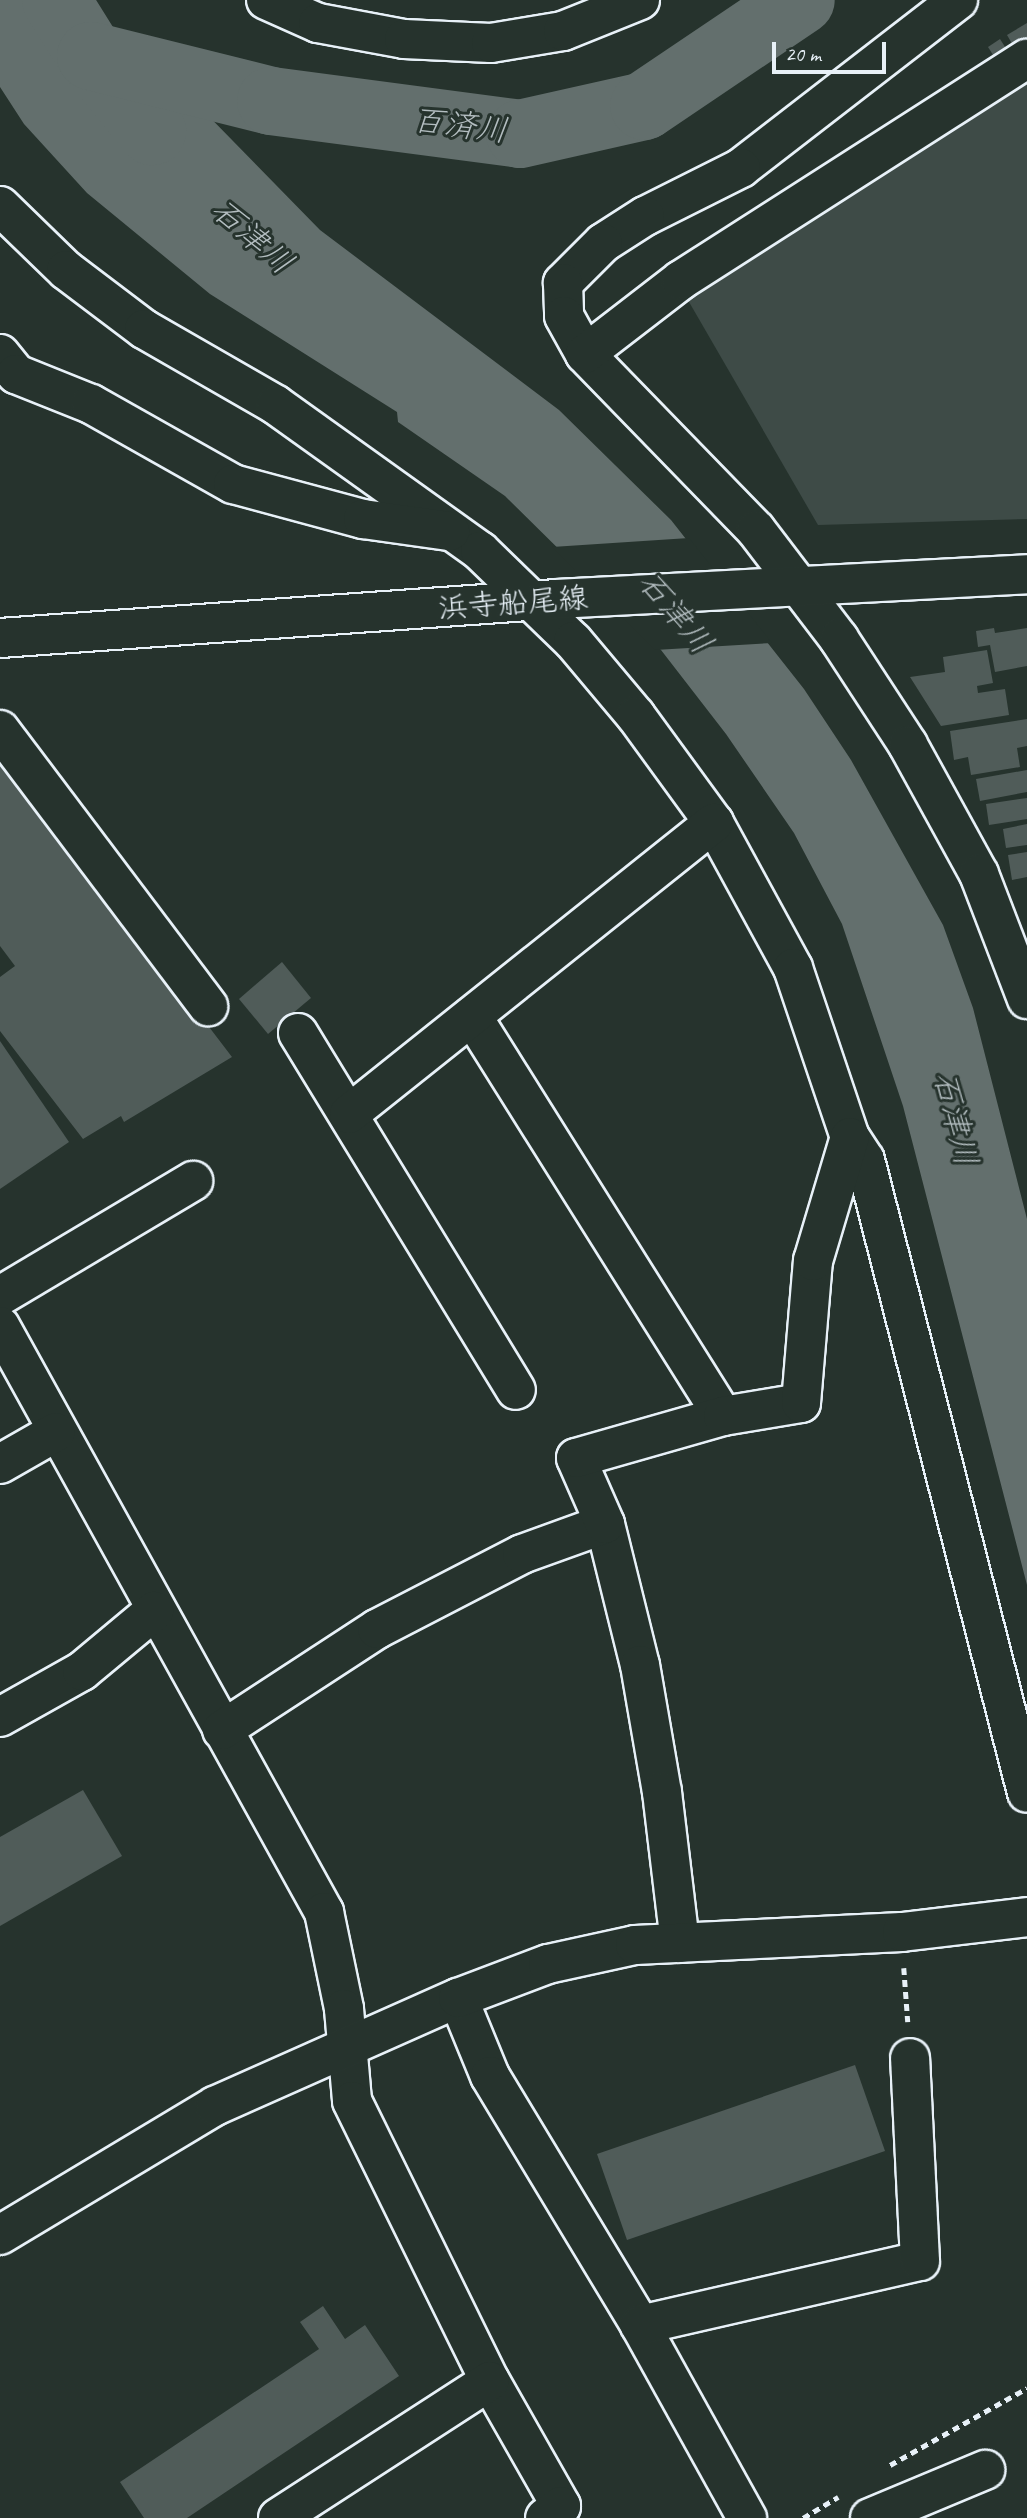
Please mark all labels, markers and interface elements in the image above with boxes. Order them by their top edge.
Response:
scale bar [775,28,889,72]
text: 20 m [785,41,821,67]
water label: 百済川 [410,101,510,151]
water label: 石津川 [203,191,301,283]
water label: 石津川 [629,564,721,662]
street label: 浜寺船尾線 [437,580,589,626]
water label: 石津川 [925,1068,985,1170]

